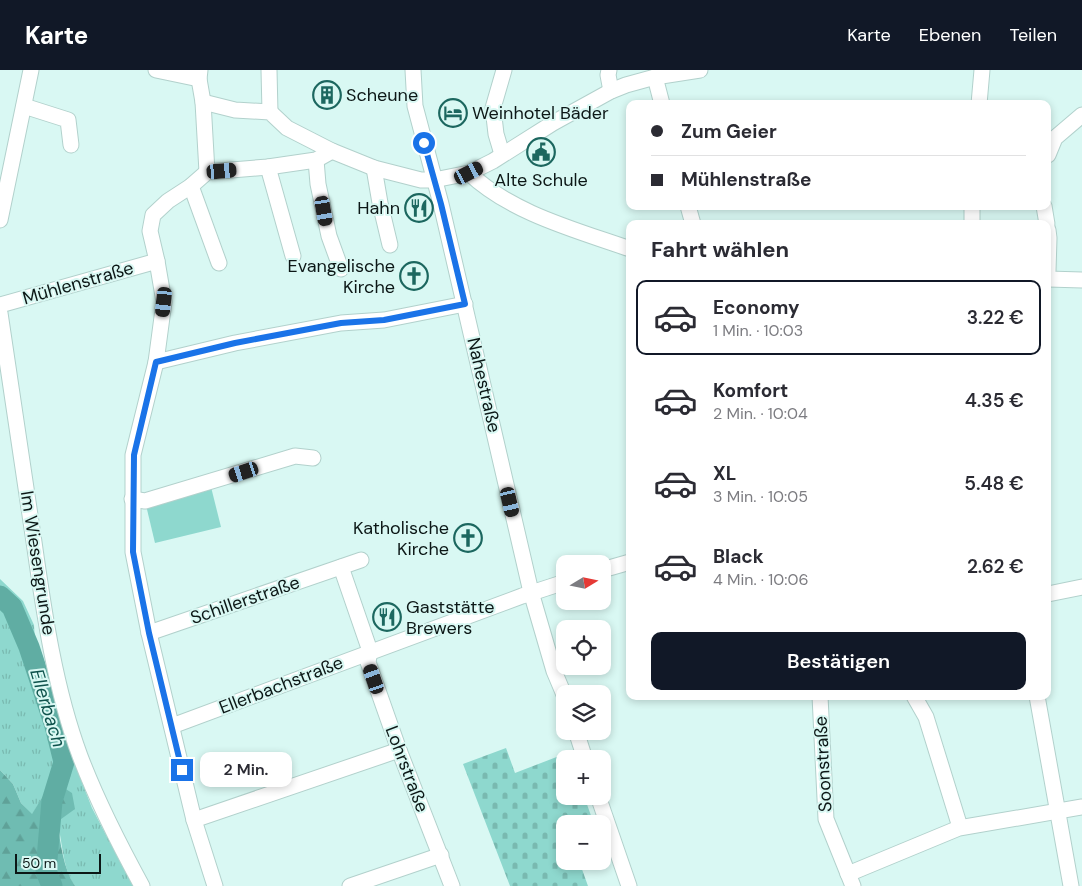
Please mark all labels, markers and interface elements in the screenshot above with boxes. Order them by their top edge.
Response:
text: Karte [25,20,88,51]
text: Karte [847,23,891,47]
text: Ebenen [919,23,981,47]
text: Teilen [1009,23,1057,47]
building icon: Scheune [312,80,342,110]
place label: Scheune [346,83,418,107]
hotel icon: Weinhotel Bäder [438,98,468,128]
place label: Weinhotel Bäder [472,101,609,125]
text: Zum Geier [681,119,777,144]
route start [413,132,435,154]
public building icon: Alte Schule [526,137,556,167]
car [452,160,485,186]
car [206,162,237,180]
text: Mühlenstraße [681,167,811,192]
place label: Alte Schule [494,168,588,192]
restaurant icon: Hahn [404,193,434,223]
car [314,195,333,227]
place label: Hahn [357,196,400,220]
text: Fahrt wählen [651,235,789,264]
place label: Evangelische Kirche [288,254,395,299]
street label: Mühlenstraße [20,256,136,310]
church icon: Evangelische Kirche [399,261,429,291]
car [154,286,173,318]
icon: car [653,295,698,340]
text: Economy [713,295,800,320]
text: 3.22 € [967,305,1024,330]
text: 1 Min. · 10:03 [713,320,803,341]
street label: Nahestraße [461,335,507,435]
icon: car [653,378,698,423]
text: Komfort [713,378,788,403]
text: 4.35 € [965,388,1024,413]
text: 2 Min. · 10:04 [713,403,808,424]
car [227,460,260,484]
icon: car [653,461,698,506]
text: XL [713,461,736,486]
text: 5.48 € [964,471,1024,496]
car [499,486,520,518]
text: 3 Min. · 10:05 [713,486,808,507]
street label: Im Wiesengrunde [15,489,61,637]
place label: Katholische Kirche [353,516,449,561]
church icon: Katholische Kirche [453,523,483,553]
icon: car [653,544,698,589]
text: Black [713,544,764,569]
text: 2.62 € [967,554,1024,579]
north arrow [556,555,611,610]
map controls [556,555,611,870]
text: 4 Min. · 10:06 [713,569,808,590]
street label: Schillerstraße [187,570,303,630]
place label: Gaststätte Brewers [406,595,494,640]
restaurant icon: Gaststätte Brewers [372,602,402,632]
button: locate [556,620,611,675]
button: Bestätigen [651,632,1026,690]
street label: Ellerbachstraße [216,650,346,720]
car [362,662,385,696]
water label: Ellerbach [24,666,72,750]
button: layers [556,685,611,740]
street label: Soonstraße [809,715,837,813]
street label: Lohrstraße [380,722,434,816]
button: + [556,750,611,805]
callout: 2 Min. [200,752,292,788]
route end [171,759,193,781]
text: 2 Min. [224,759,268,780]
button: − [556,815,611,870]
scale bar [15,851,101,874]
text: 50 m [22,854,56,872]

